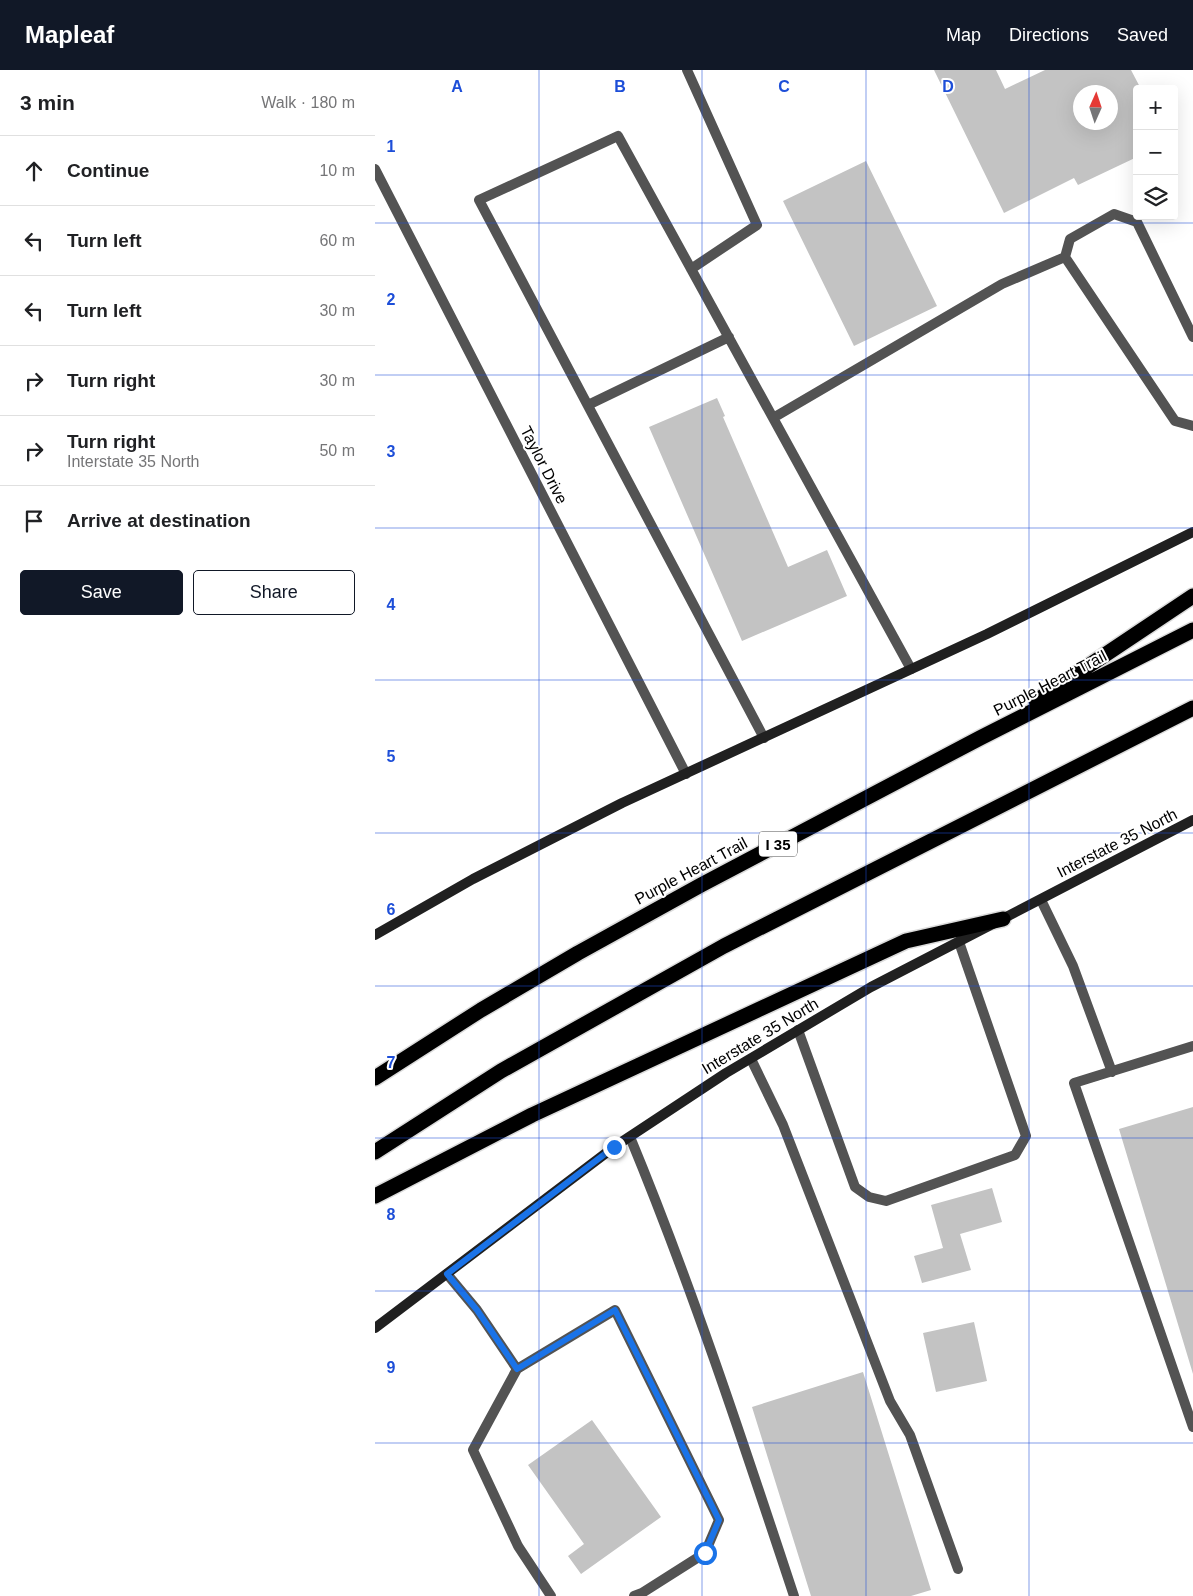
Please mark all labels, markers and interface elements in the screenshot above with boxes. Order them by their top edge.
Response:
text: Mapleaf [25,21,114,48]
text: Map [946,25,981,45]
text: Directions [1009,25,1089,45]
text: Saved [1117,25,1168,45]
text: A [451,78,463,95]
text: B [614,78,626,95]
text: C [778,78,790,95]
text: D [942,78,954,95]
north arrow [1073,85,1118,130]
map controls [1133,85,1178,220]
button: + [1133,85,1178,130]
text: 3 min [20,91,75,114]
text: Walk · 180 m [261,94,355,111]
button: − [1133,130,1178,175]
text: 1 [387,138,396,155]
icon: ahead [20,157,48,185]
text: Continue [67,160,149,181]
text: 10 m [319,162,355,179]
button: layers [1133,175,1178,220]
icon: left [20,227,48,255]
text: Turn left [67,230,142,251]
text: 60 m [319,232,355,249]
text: 2 [387,291,396,308]
icon: left [20,297,48,325]
text: Turn left [67,300,142,321]
text: 30 m [319,302,355,319]
icon: right [20,367,48,395]
text: Turn right [67,370,155,391]
text: 30 m [319,372,355,389]
street label: Taylor Drive [517,424,571,507]
text: Turn right [67,431,155,452]
icon: right [20,437,48,465]
text: 50 m [319,442,355,459]
text: 3 [387,443,396,460]
text: Interstate 35 North [67,453,200,470]
icon: arrive [20,507,48,535]
text: Arrive at destination [67,510,251,531]
button: Save [20,570,183,615]
button: Share [193,570,355,615]
text: 4 [387,596,396,613]
street label: Purple Heart Trail [991,647,1109,719]
text: 5 [387,748,396,765]
street label: Interstate 35 North [1054,805,1180,881]
road number: I 35 [759,832,797,856]
street label: Purple Heart Trail [632,834,750,908]
text: 6 [387,901,396,918]
street label: Interstate 35 North [699,995,821,1077]
text: 7 [387,1054,396,1071]
route end [603,1136,626,1159]
text: 8 [387,1206,396,1223]
text: 9 [387,1359,396,1376]
route start [694,1542,717,1565]

